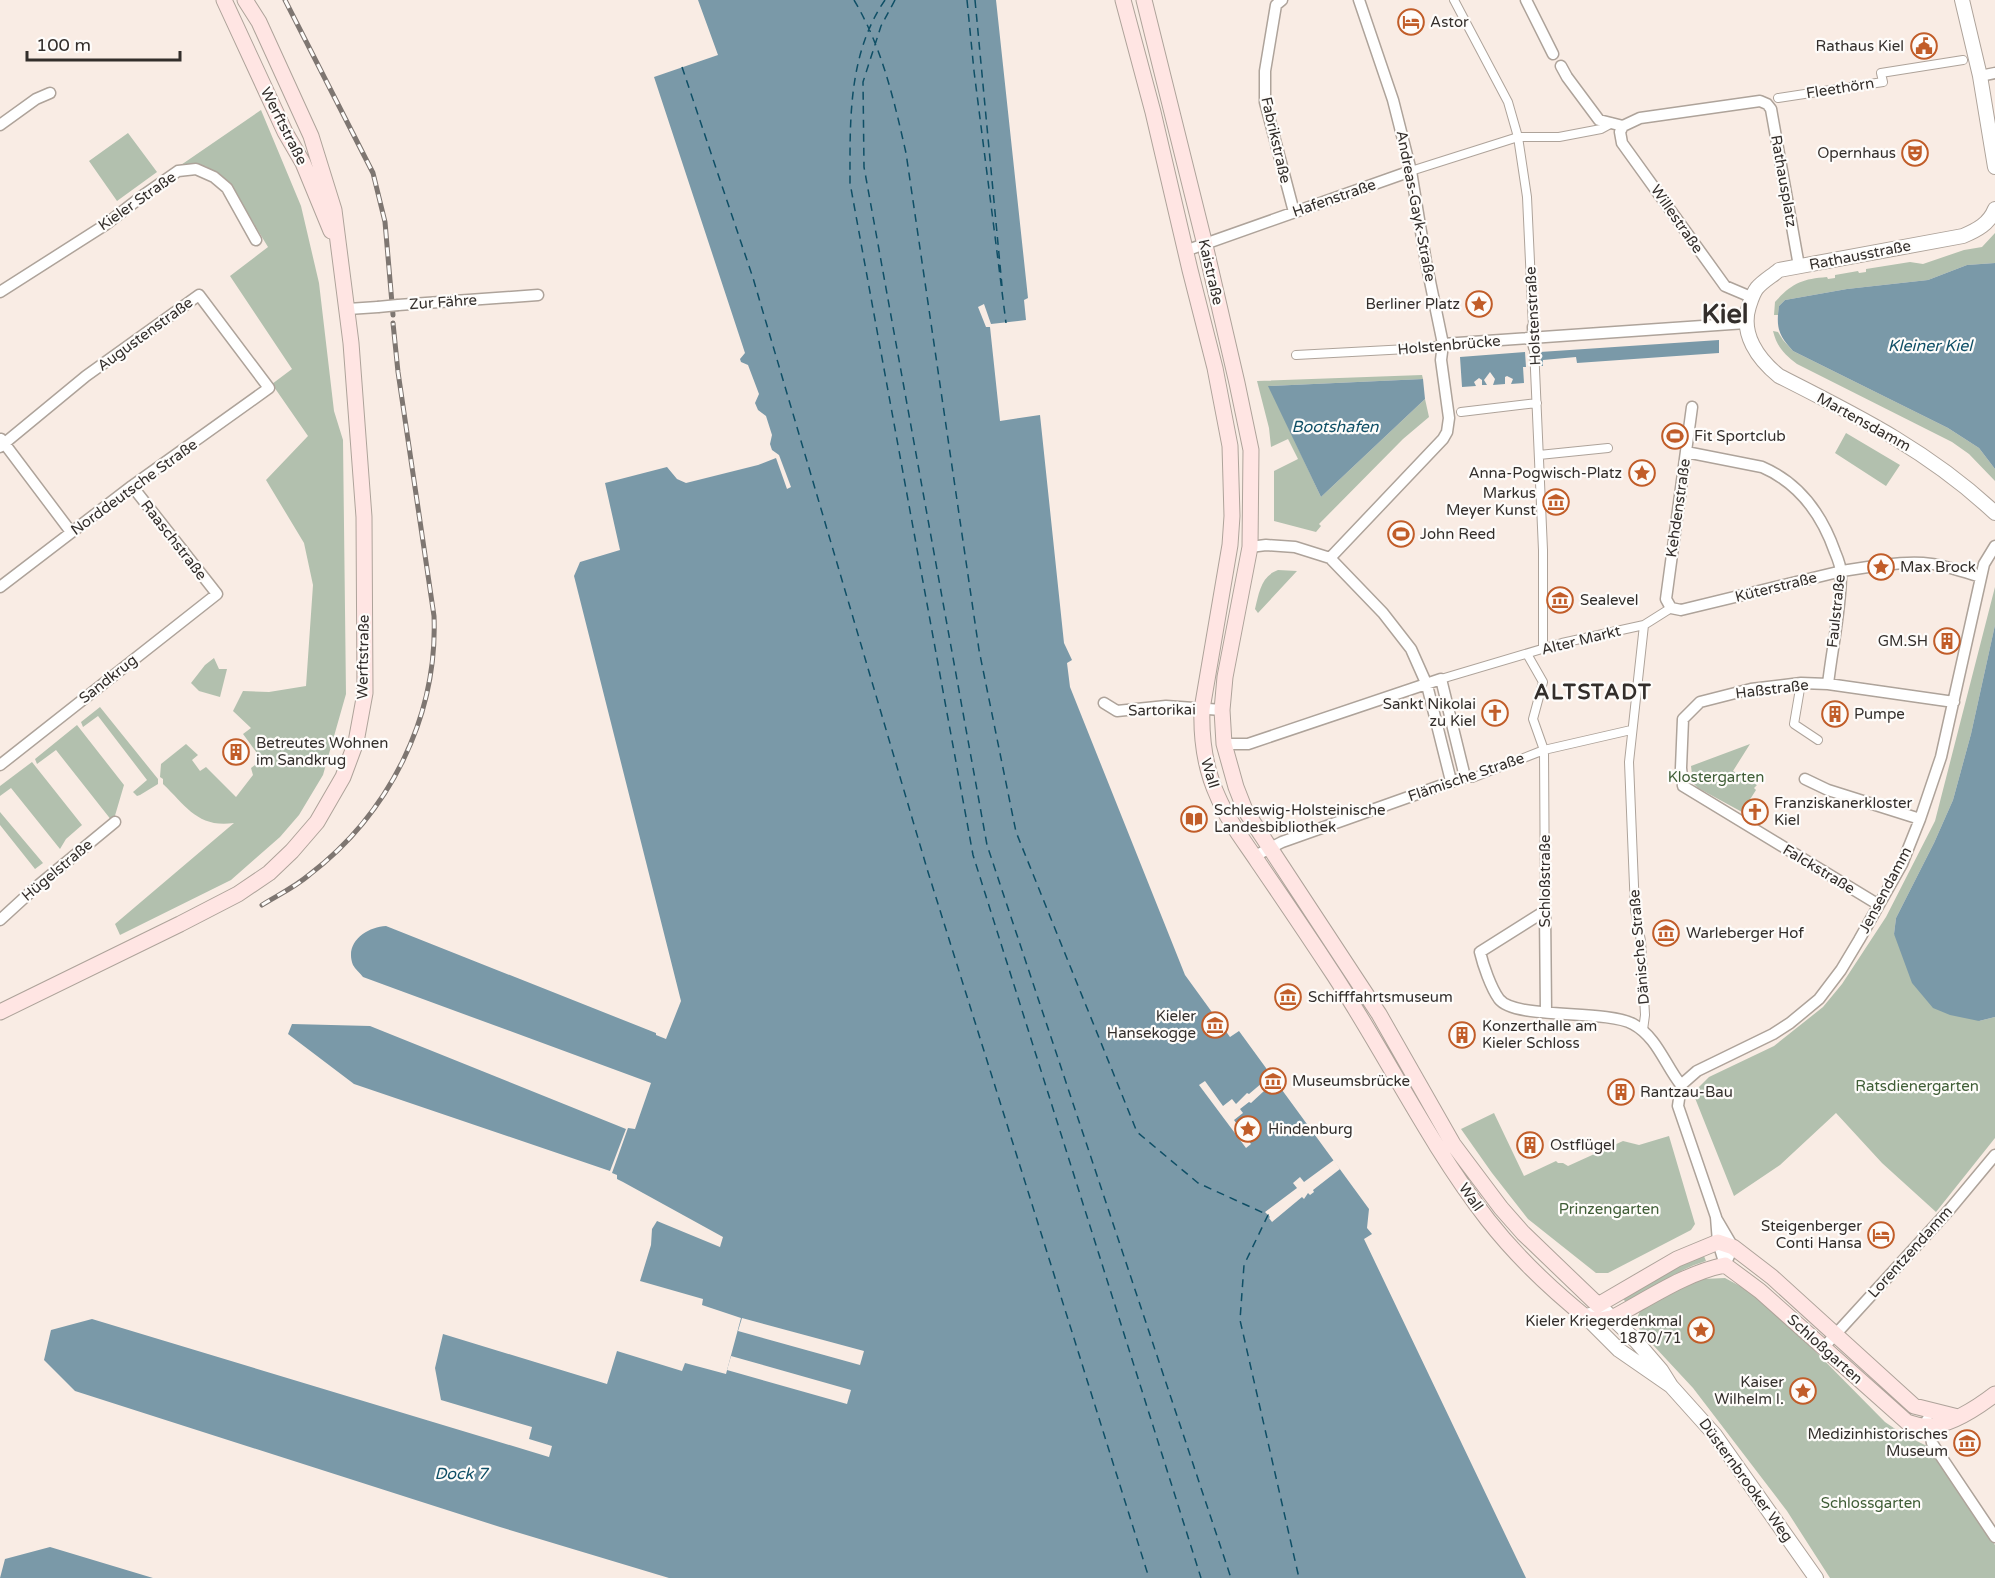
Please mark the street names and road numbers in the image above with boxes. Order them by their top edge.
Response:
street label: Fleethörn [1805,74,1875,102]
street label: Werftstraße [257,84,311,168]
street label: Fabrikstraße [1257,95,1295,185]
street label: Andreas-Gayk-Straße [1393,129,1439,283]
street label: Rathausplatz [1767,134,1801,228]
street label: Kieler Straße [95,168,179,234]
street label: Hafenstraße [1290,175,1378,221]
street label: Willestraße [1647,181,1707,257]
street label: Rathausstraße [1808,236,1912,274]
street label: Kaistraße [1195,237,1227,307]
street label: Holstenstraße [1521,266,1545,366]
street label: Zur Fähre [409,291,477,313]
street label: Augustenstraße [94,293,196,375]
street label: Holstenbrücke [1397,332,1501,358]
street label: Martensdamm [1814,389,1914,455]
street label: Norddeutsche Straße [67,435,201,539]
street label: Kehdenstraße [1662,458,1694,558]
street label: Raaschstraße [137,496,211,584]
street label: Küterstraße [1733,568,1819,606]
street label: Faulstraße [1823,573,1849,649]
street label: Werftstraße [353,614,373,700]
street label: Alter Markt [1539,621,1623,659]
street label: Sandkrug [75,651,141,707]
street label: Haßstraße [1734,676,1810,702]
street label: Sartorikai [1128,700,1196,720]
street label: Flämische Straße [1405,749,1527,805]
street label: Wall [1197,756,1223,790]
street label: Schloßstraße [1536,834,1554,928]
street label: Hügelstraße [18,835,96,905]
street label: Falckstraße [1780,840,1858,898]
street label: Jensendamm [1855,844,1915,936]
street label: Dänische Straße [1625,889,1653,1005]
street label: Wall [1455,1179,1487,1215]
street label: Lorentzendamm [1864,1203,1956,1301]
street label: Schloßgarten [1784,1310,1866,1388]
street label: Düsternbrooker Weg [1695,1415,1797,1545]

